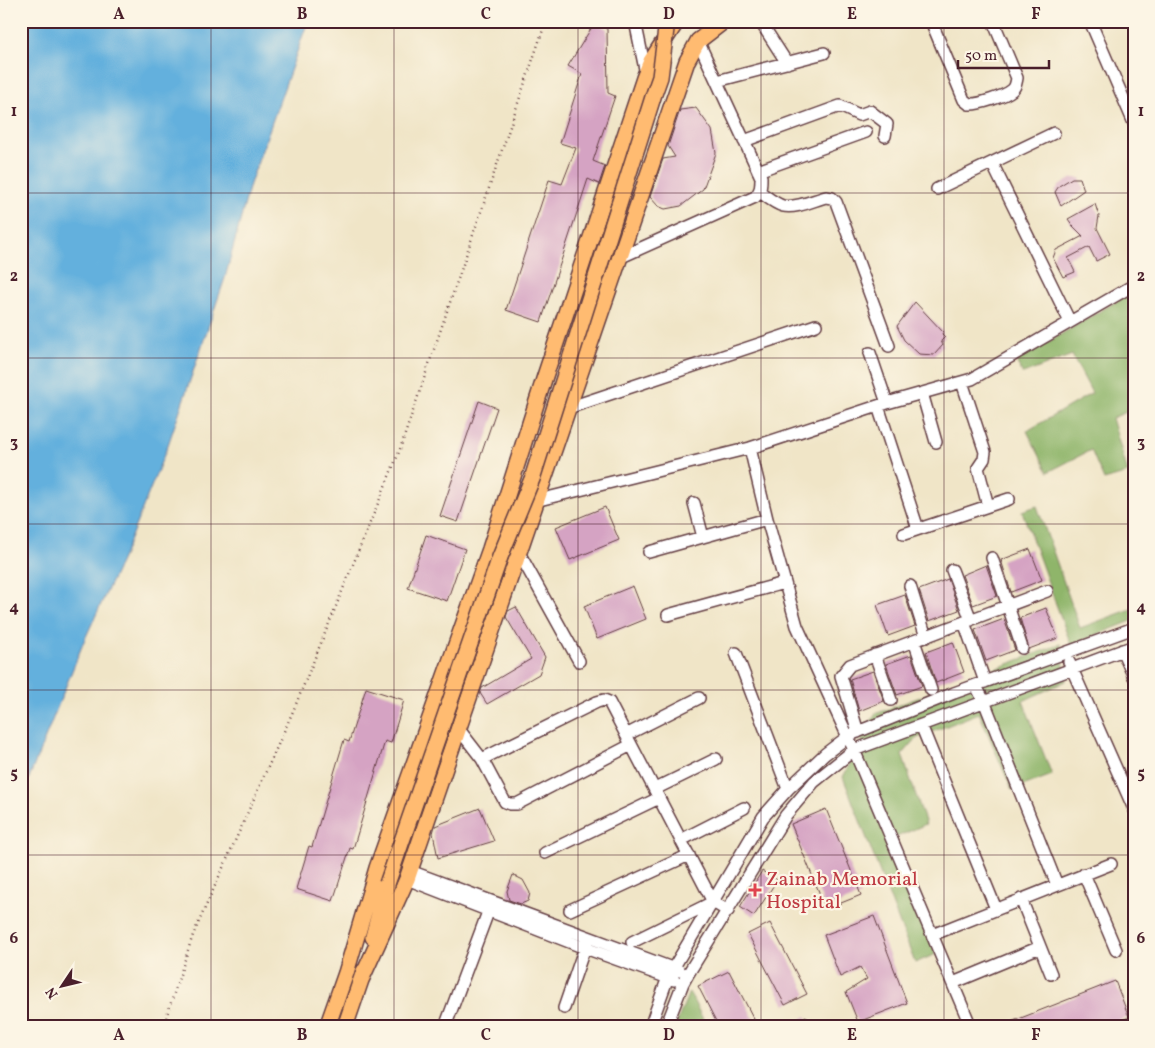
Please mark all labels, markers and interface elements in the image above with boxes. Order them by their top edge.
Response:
text: A [113,4,125,26]
text: B [297,4,308,26]
text: C [481,4,491,26]
text: D [663,4,675,26]
text: E [847,4,857,26]
text: F [1031,4,1041,26]
scale bar [958,38,1049,70]
text: 50 m [965,46,997,67]
text: 1 [11,101,17,123]
text: 1 [1138,101,1144,123]
text: 2 [10,266,18,288]
text: 2 [1137,266,1145,288]
text: 3 [10,432,18,454]
text: 3 [1137,432,1145,454]
text: 4 [9,597,19,619]
text: 4 [1136,597,1146,619]
text: 5 [10,763,18,785]
text: 5 [1137,763,1145,785]
place label: Zainab Memorial Hospital [766,866,918,917]
marker: Zainab Memorial Hospital [748,883,762,897]
text: 6 [10,928,19,950]
text: 6 [1137,928,1146,950]
north arrow [38,960,88,1010]
text: N [42,983,63,1002]
text: A [113,1025,125,1047]
text: B [297,1025,308,1047]
text: C [481,1025,491,1047]
text: D [663,1025,675,1047]
text: E [847,1025,857,1047]
text: F [1031,1025,1041,1047]

